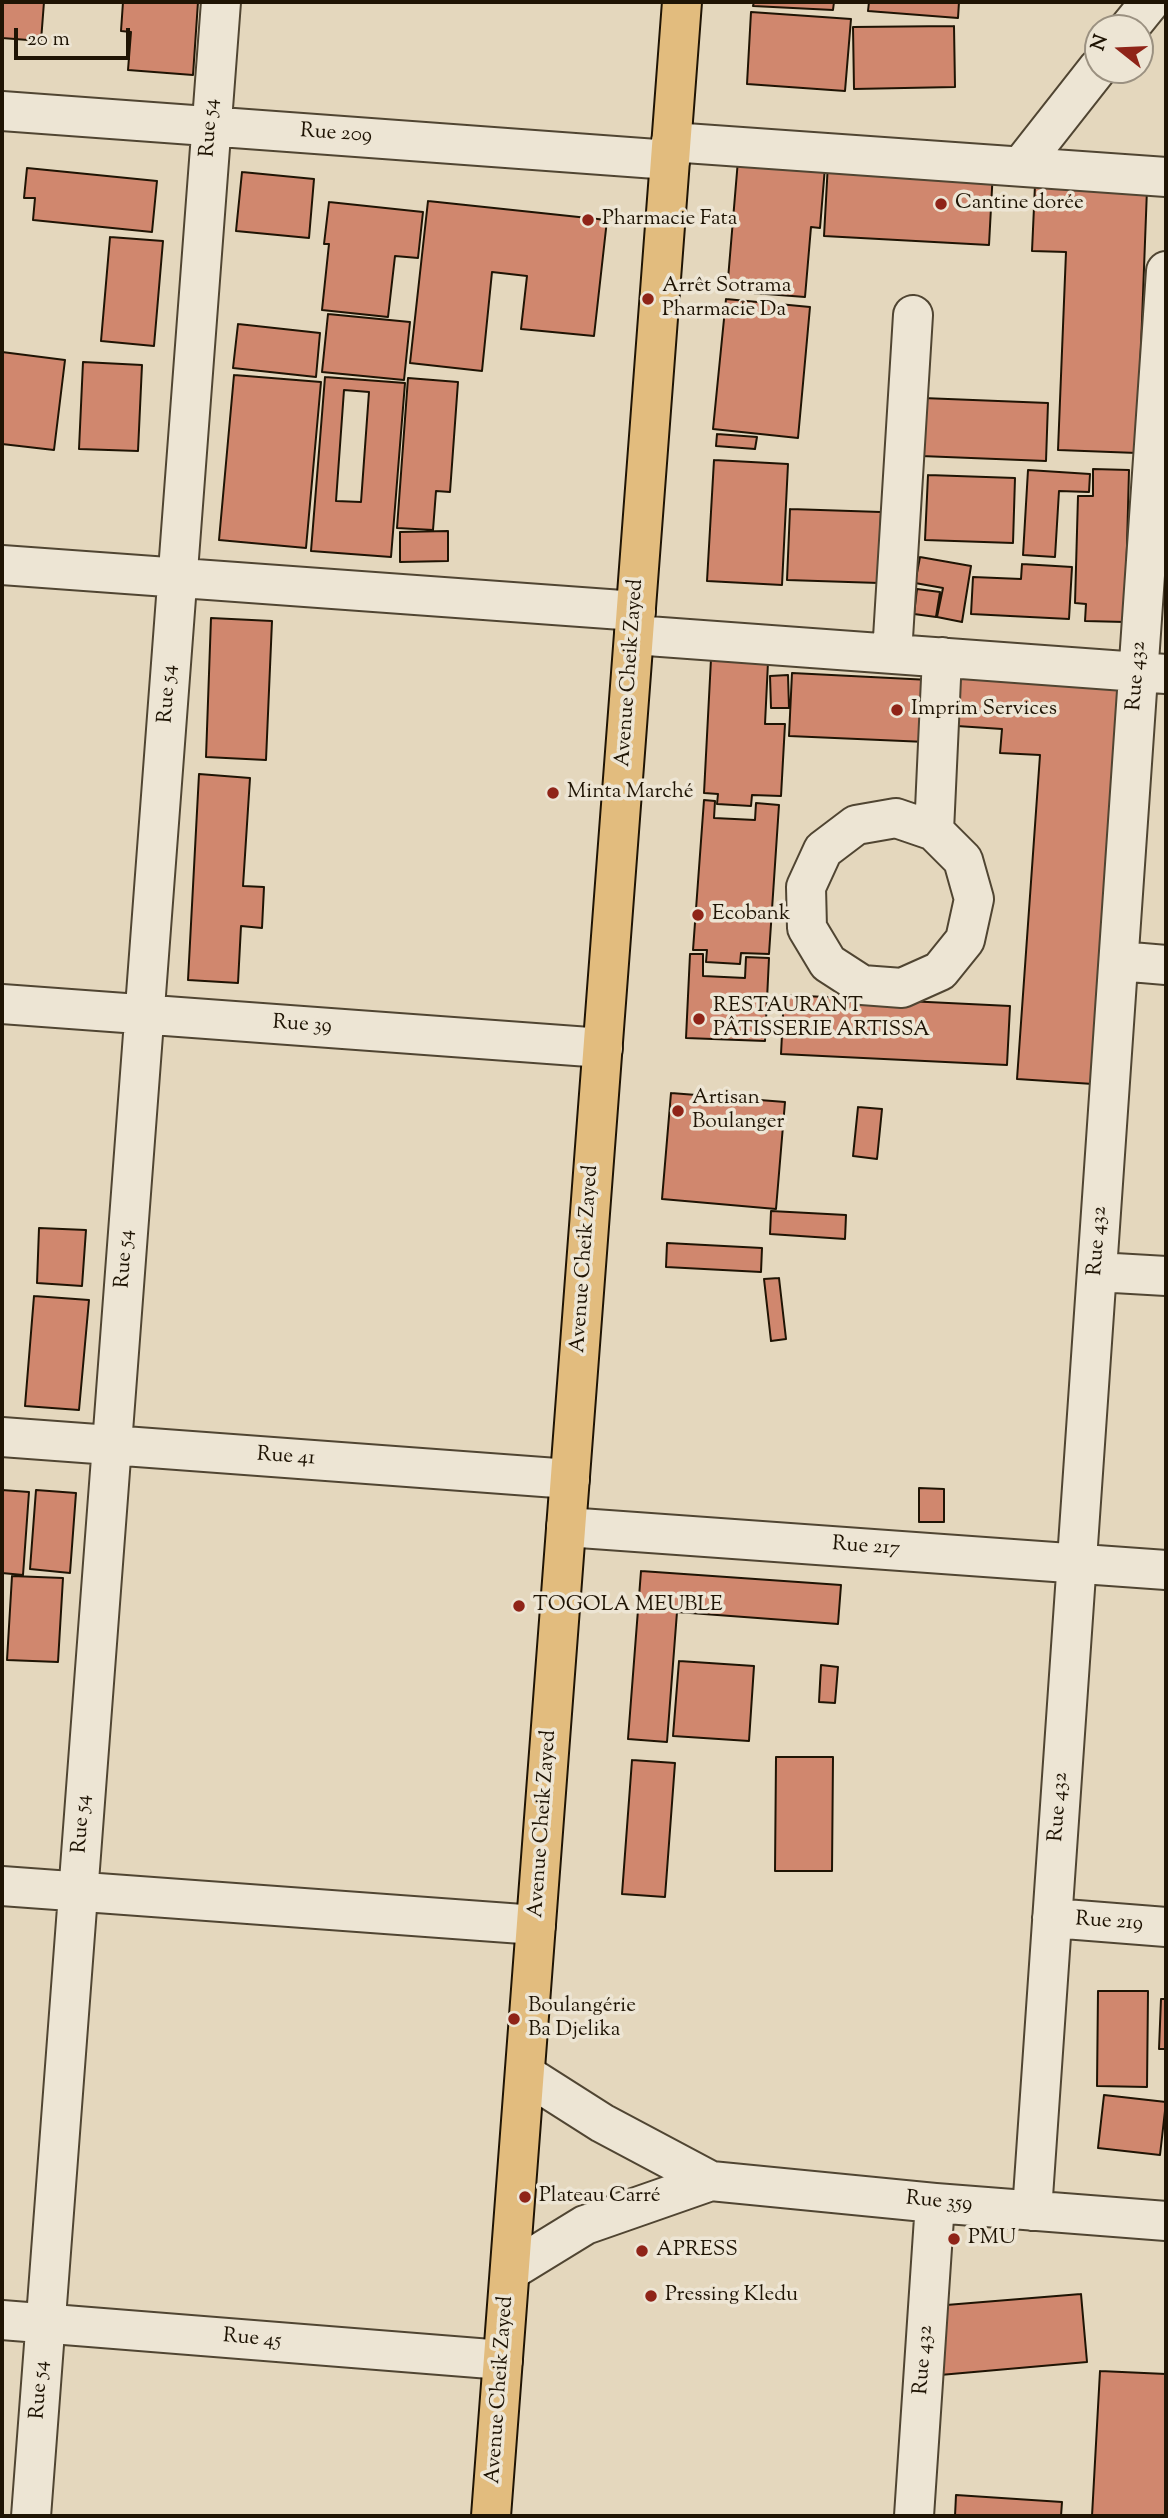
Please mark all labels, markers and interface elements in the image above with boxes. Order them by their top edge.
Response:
scale bar [18,14,133,58]
north arrow [1084,14,1154,84]
text: 20 m [27,25,70,55]
text: N [1085,32,1116,54]
street label: Rue 54 [196,98,226,158]
street label: Rue 209 [299,120,373,150]
place label: Cantine dorée [955,191,1084,217]
marker: Cantine dorée [933,196,949,212]
place label: Pharmacie Fata [602,207,737,233]
marker: Pharmacie Fata [580,212,596,228]
place label: Arrêt Sotrama Pharmacie Da [662,274,791,324]
marker: Arrêt Sotrama Pharmacie Da [640,291,656,307]
street label: Avenue Cheik Zayed [612,578,650,768]
street label: Rue 432 [1123,640,1153,712]
street label: Rue 54 [154,664,184,724]
place label: Imprim Services [911,697,1057,723]
marker: Imprim Services [889,702,905,718]
place label: Minta Marché [567,780,694,806]
marker: Minta Marché [545,785,561,801]
place label: Ecobank [712,902,790,928]
marker: Ecobank [690,907,706,923]
place label: RESTAURANT PÂTISSERIE ARTISSA [713,994,930,1044]
street label: Rue 39 [272,1011,332,1041]
marker: RESTAURANT PÂTISSERIE ARTISSA [691,1011,707,1027]
place label: Artisan Boulanger [692,1086,784,1136]
marker: Artisan Boulanger [670,1103,686,1119]
street label: Avenue Cheik Zayed [567,1164,605,1354]
street label: Rue 432 [1084,1205,1114,1277]
street label: Rue 54 [111,1229,141,1289]
street label: Rue 41 [256,1443,316,1473]
street label: Rue 217 [831,1533,901,1563]
place label: TOGOLA MEUBLE [533,1593,723,1619]
marker: TOGOLA MEUBLE [511,1598,527,1614]
street label: Avenue Cheik Zayed [525,1729,563,1919]
street label: Rue 432 [1045,1771,1075,1843]
street label: Rue 54 [68,1794,98,1854]
street label: Rue 219 [1074,1908,1144,1938]
place label: Boulangérie Ba Djelika [528,1994,636,2044]
marker: Boulangérie Ba Djelika [506,2011,522,2027]
place label: Plateau Carré [539,2184,661,2210]
street label: Rue 359 [905,2188,973,2218]
marker: Plateau Carré [517,2189,533,2205]
place label: PMU [968,2226,1016,2252]
marker: PMU [946,2231,962,2247]
place label: APRESS [656,2238,738,2264]
marker: APRESS [634,2243,650,2259]
place label: Pressing Kledu [665,2283,798,2309]
marker: Pressing Kledu [643,2288,659,2304]
street label: Avenue Cheik Zayed [482,2295,520,2485]
street label: Rue 432 [910,2324,940,2396]
street label: Rue 45 [222,2325,282,2355]
street label: Rue 54 [26,2360,56,2420]

